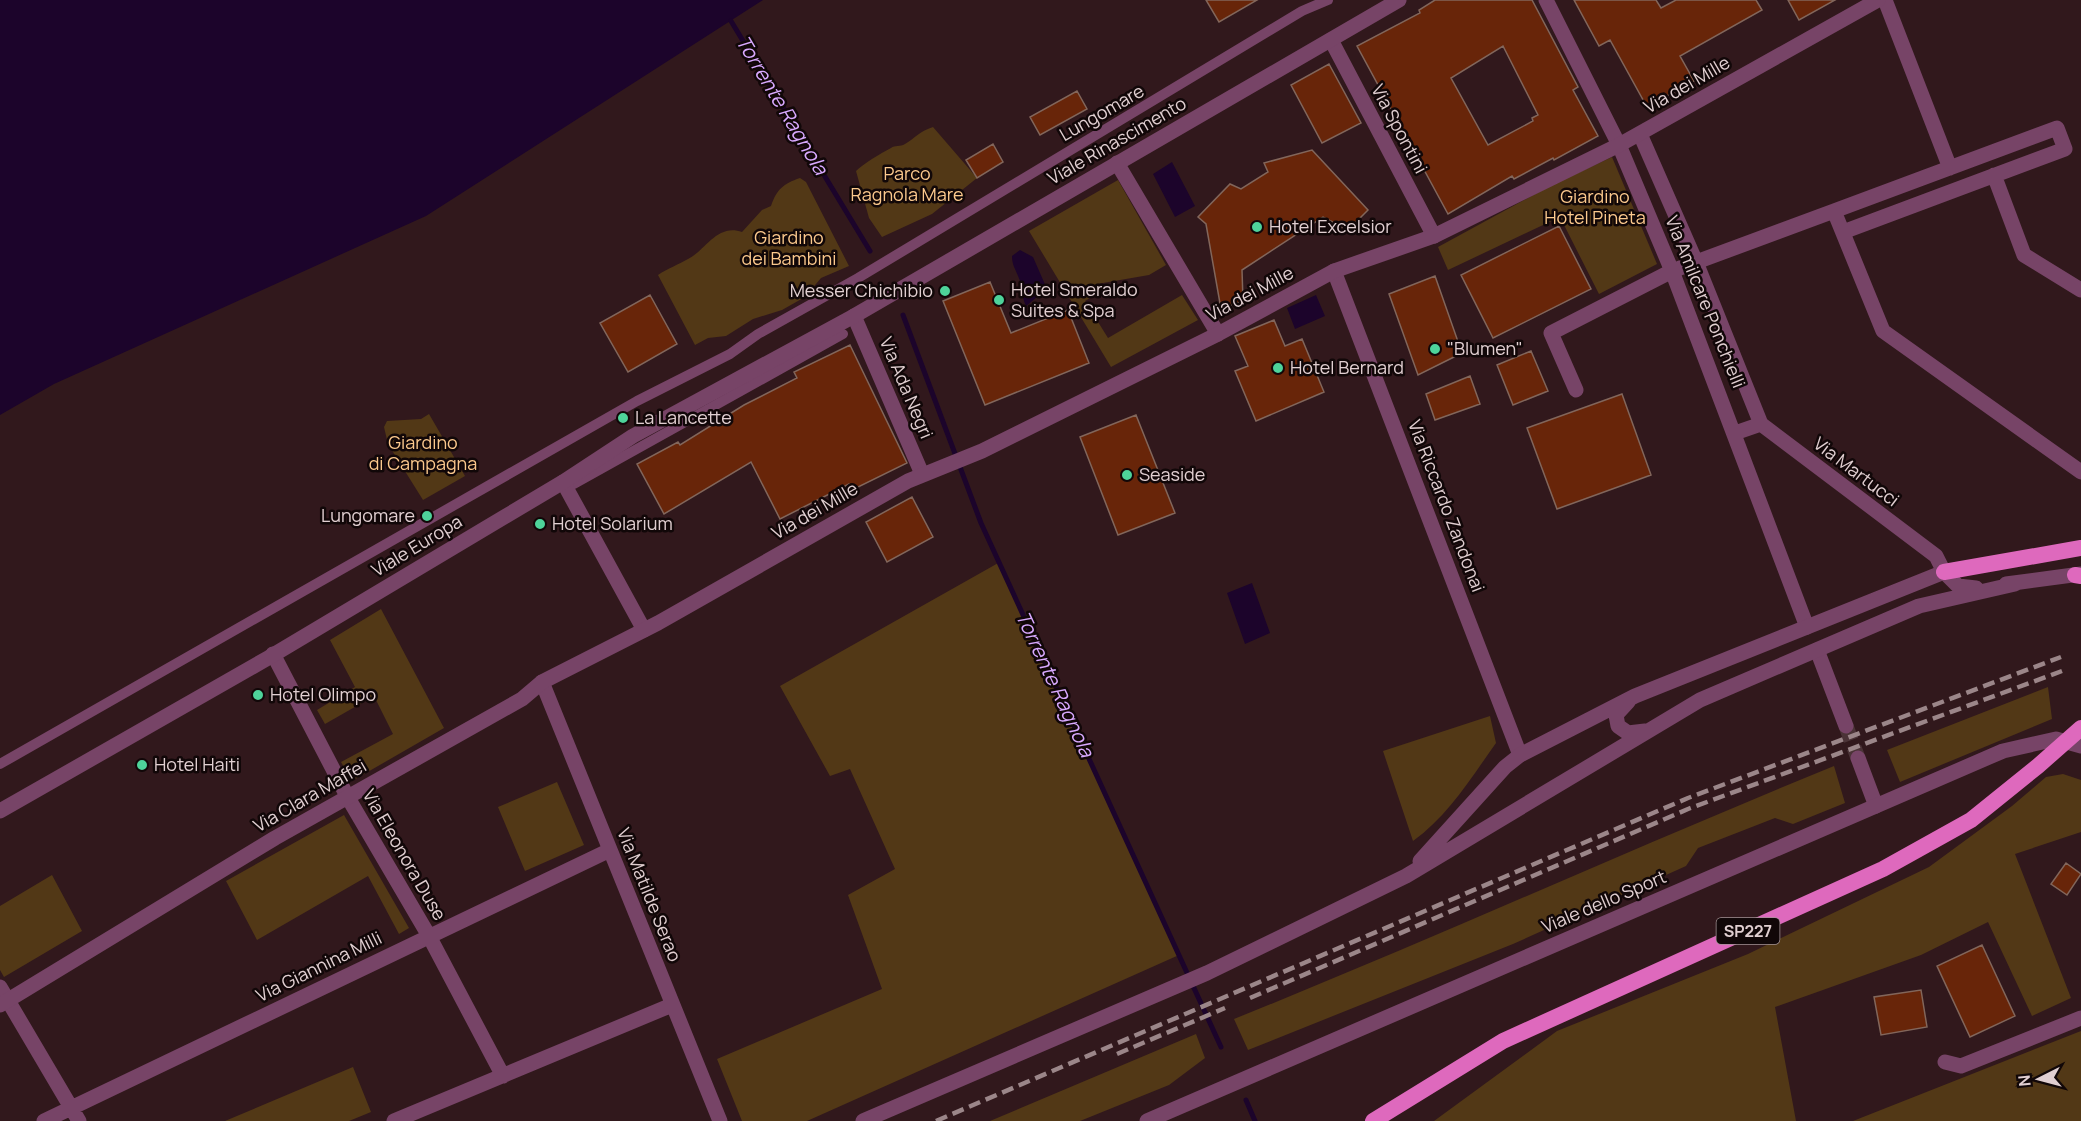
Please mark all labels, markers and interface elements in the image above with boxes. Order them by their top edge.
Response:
water label: Torrente Ragnola [730,30,835,180]
street label: Via dei Mille [1639,50,1734,118]
street label: Lungomare [1055,78,1148,146]
street label: Via Spontini [1366,80,1433,177]
street label: Viale Rinascimento [1043,91,1190,190]
park label: Parco Ragnola Mare [850,161,964,206]
park label: Giardino Hotel Pineta [1544,184,1646,229]
street label: Via Amilcare Ponchielli [1660,212,1751,391]
place label: Hotel Excelsior [1269,214,1392,238]
marker: Hotel Excelsior [1250,220,1264,234]
park label: Giardino dei Bambini [741,225,837,270]
street label: Via dei Mille [1202,260,1297,326]
place label: Hotel Smeraldo Suites & Spa [1011,277,1138,322]
place label: Messer Chichibio [790,278,933,302]
marker: Messer Chichibio [938,284,952,298]
marker: Hotel Smeraldo Suites & Spa [992,293,1006,307]
street label: Via Ada Negri [875,333,939,442]
place label: "Blumen" [1447,336,1523,360]
marker: "Blumen" [1428,342,1442,356]
place label: Hotel Bernard [1290,355,1404,379]
marker: Hotel Bernard [1271,361,1285,375]
place label: La Lancette [635,405,732,429]
marker: La Lancette [616,411,630,425]
street label: Via Riccardo Zandonai [1403,416,1491,595]
park label: Giardino di Campagna [369,430,477,475]
street label: Via Martucci [1809,431,1904,511]
place label: Seaside [1139,462,1205,486]
marker: Seaside [1120,468,1134,482]
street label: Via dei Mille [767,476,862,544]
place label: Lungomare [321,503,415,527]
street label: Viale Europa [367,509,466,582]
marker: Lungomare [420,509,434,523]
place label: Hotel Solarium [552,511,673,535]
marker: Hotel Solarium [533,517,547,531]
water label: Torrente Ragnola [1010,607,1101,762]
place label: Hotel Olimpo [270,682,376,706]
marker: Hotel Olimpo [251,688,265,702]
place label: Hotel Haiti [154,752,240,776]
street label: Via Clara Maffei [249,753,370,837]
marker: Hotel Haiti [135,758,149,772]
street label: Via Eleonora Duse [358,785,452,924]
street label: Via Matilde Serao [612,824,688,965]
street label: Viale dello Sport [1538,864,1669,938]
road number: SP227 [1716,918,1780,944]
street label: Via Giannina Milli [252,925,385,1007]
north arrow [2009,1049,2069,1109]
text: N [2013,1074,2036,1087]

